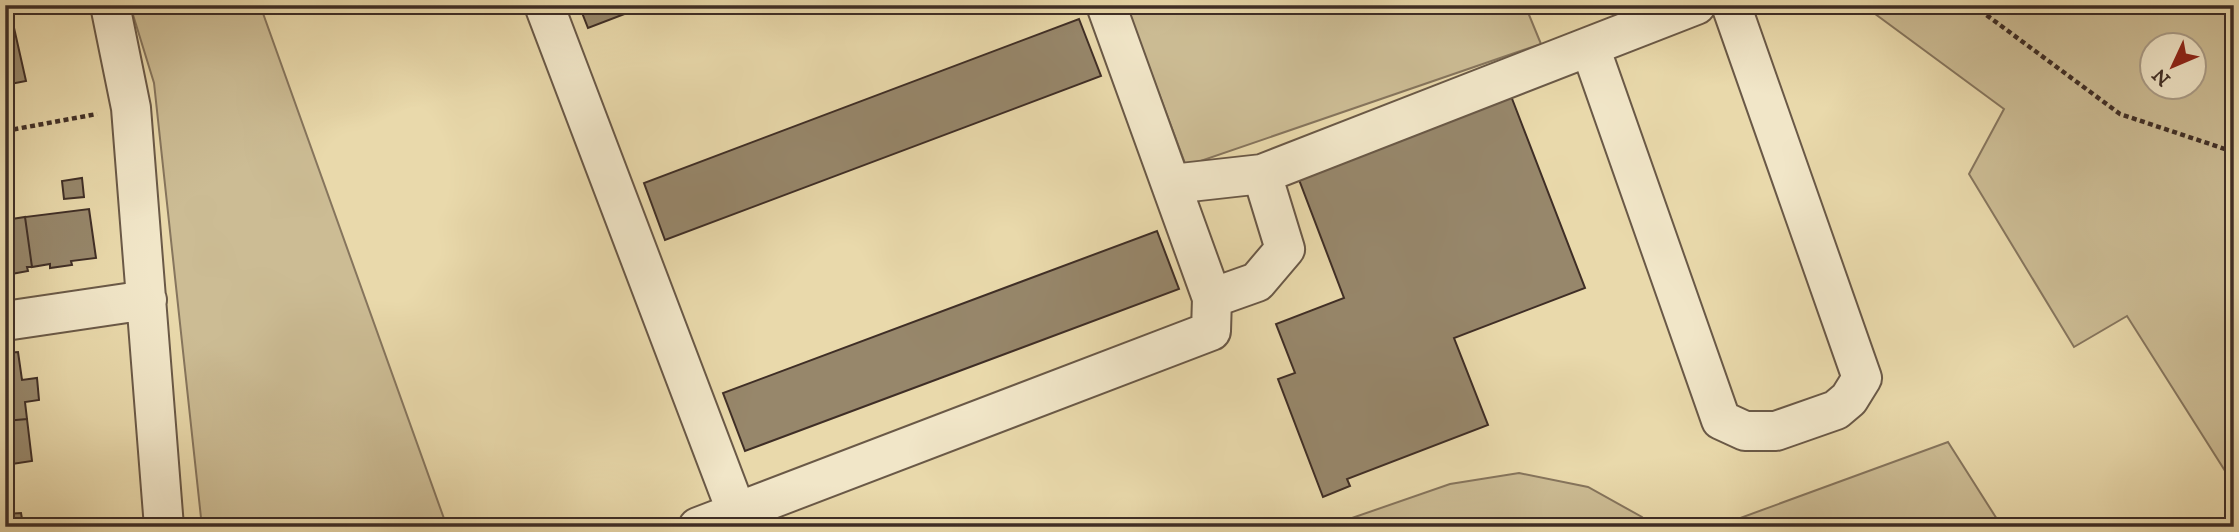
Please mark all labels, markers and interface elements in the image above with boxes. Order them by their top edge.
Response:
north arrow [2138,32,2208,102]
text: N [2148,63,2176,90]

